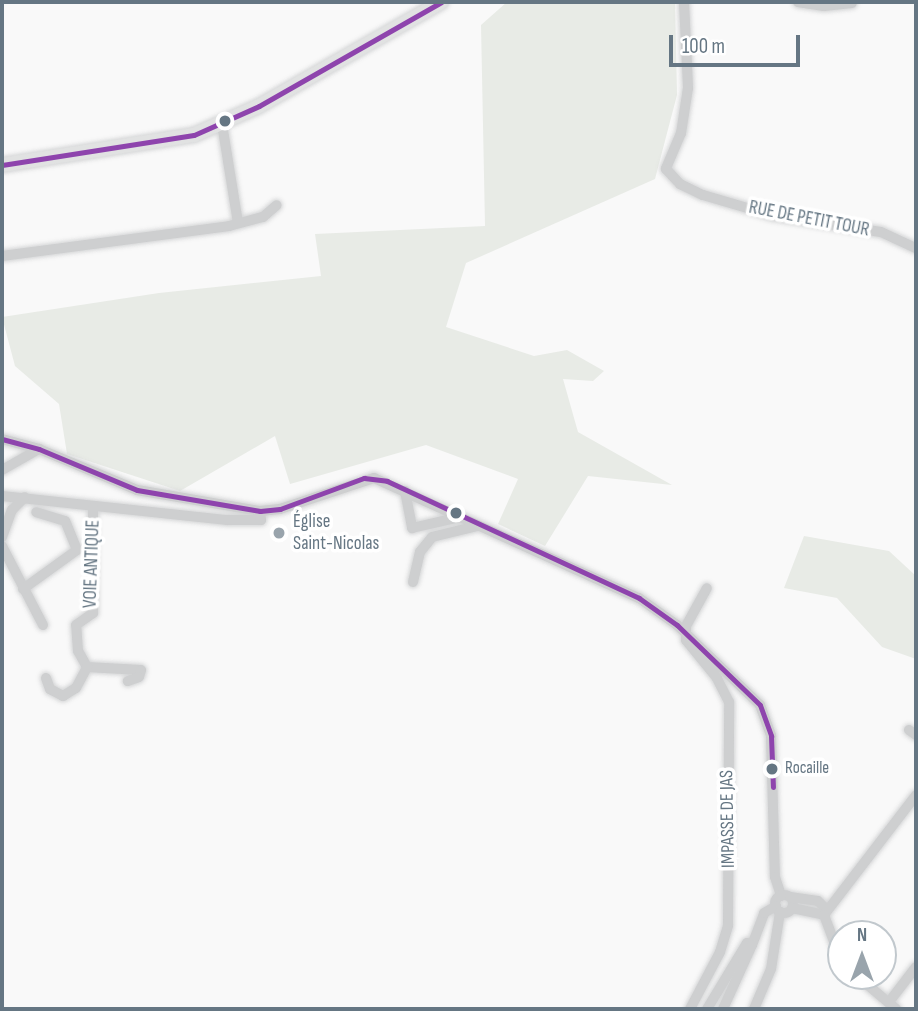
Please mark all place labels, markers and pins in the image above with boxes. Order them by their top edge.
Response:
unlabelled marker [218,114,232,128]
unlabelled marker [449,506,463,520]
place label: Église Saint-Nicolas [293,511,379,555]
marker: Église Saint-Nicolas [271,525,287,541]
place label: Rocaille [785,759,829,779]
marker: Rocaille [765,762,779,776]

